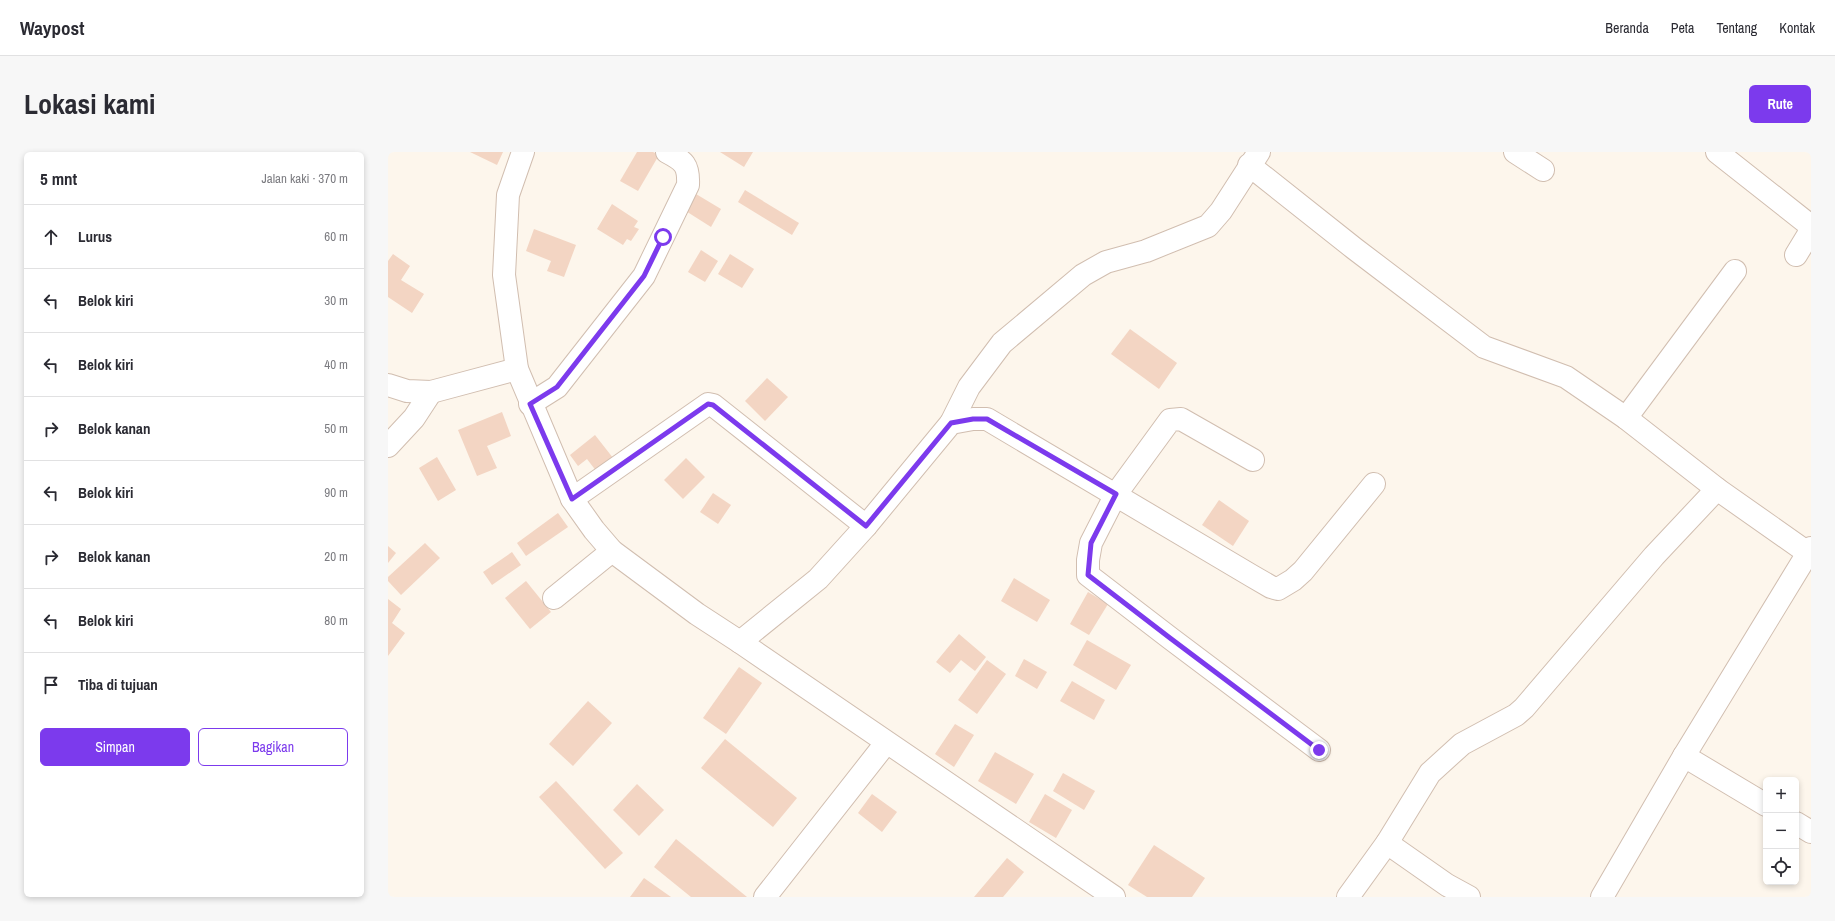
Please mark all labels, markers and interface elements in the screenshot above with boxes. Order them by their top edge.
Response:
text: Waypost [20,15,84,41]
text: Beranda [1605,19,1649,37]
text: Peta [1671,19,1694,37]
text: Tentang [1716,19,1757,37]
text: Kontak [1779,19,1815,37]
text: Lokasi kami [24,85,155,123]
button: Rute [1749,85,1811,123]
text: 5 mnt [40,167,77,190]
text: Jalan kaki · 370 m [261,170,348,187]
icon: ahead [40,226,62,248]
text: Lurus [78,226,112,247]
text: 60 m [324,228,348,245]
route start [654,228,672,246]
icon: left [40,290,62,312]
text: Belok kiri [78,290,133,311]
text: 30 m [324,292,348,309]
icon: left [40,354,62,376]
text: Belok kiri [78,354,133,375]
text: 40 m [324,356,348,373]
icon: right [40,418,62,440]
text: Belok kanan [78,418,150,439]
text: 50 m [324,420,348,437]
icon: left [40,482,62,504]
text: Belok kiri [78,482,133,503]
text: 90 m [324,484,348,501]
icon: right [40,546,62,568]
text: Belok kanan [78,546,150,567]
text: 20 m [324,548,348,565]
icon: left [40,610,62,632]
text: Belok kiri [78,610,133,631]
text: 80 m [324,612,348,629]
icon: arrive [40,674,62,696]
text: Tiba di tujuan [78,674,158,695]
button: Simpan [40,728,190,766]
button: Bagikan [198,728,348,766]
route end [1310,741,1328,759]
map controls [1763,777,1799,885]
button: + [1763,777,1799,813]
button: − [1763,813,1799,849]
button: locate [1763,849,1799,885]

